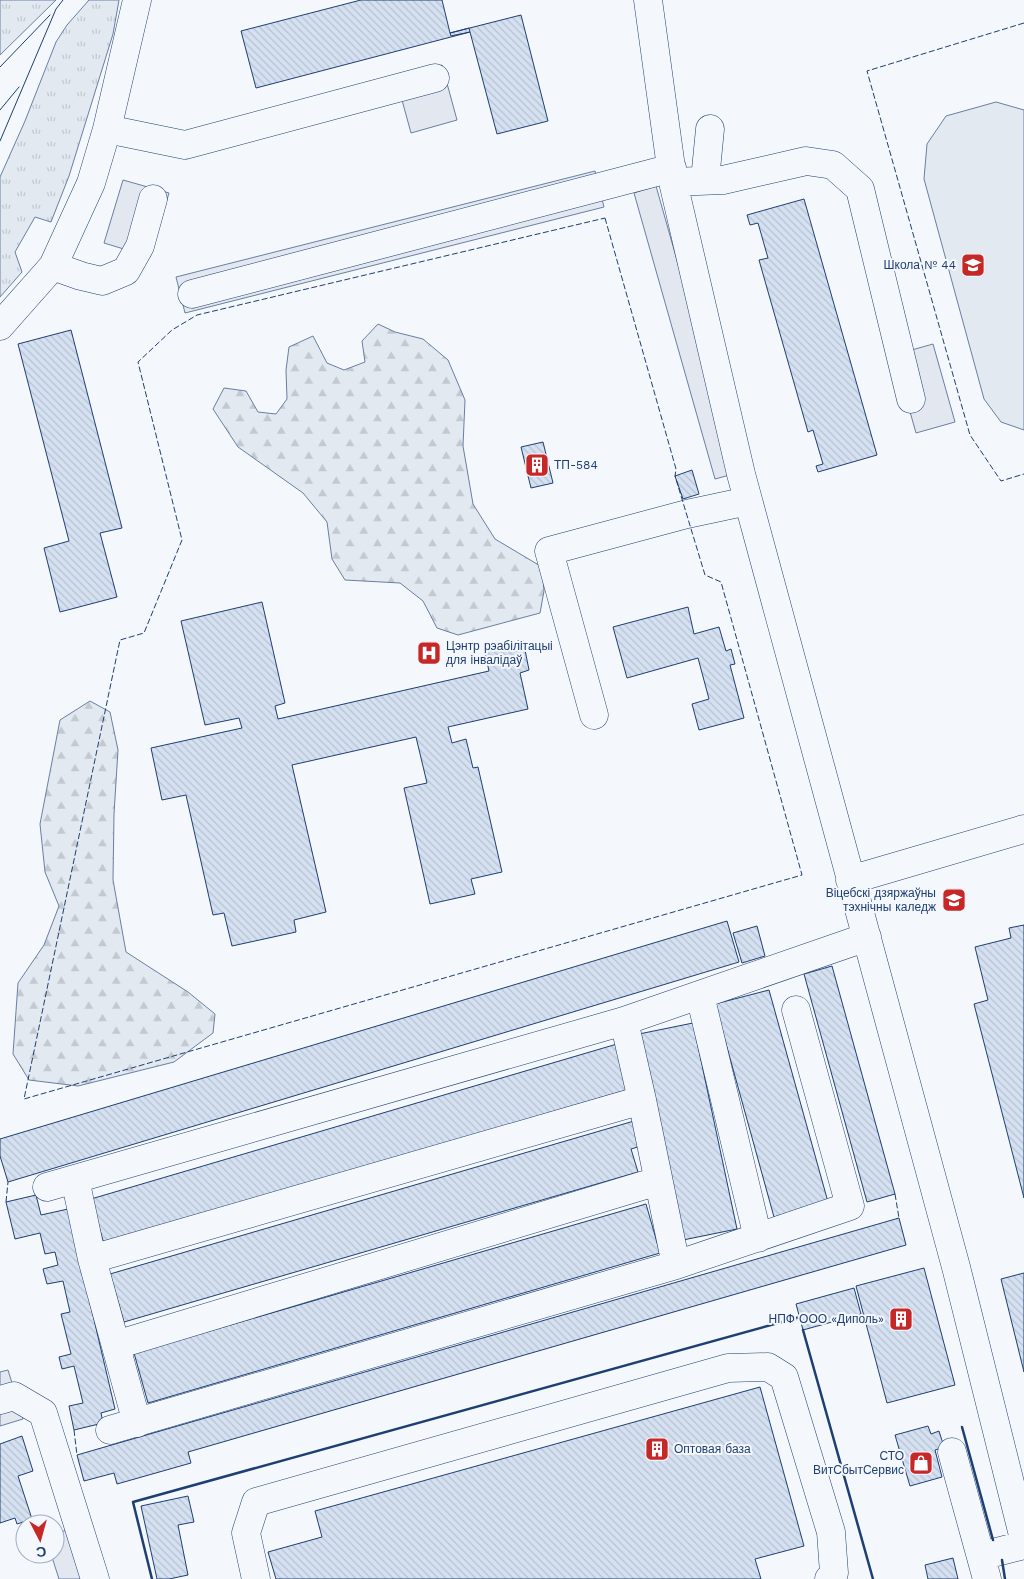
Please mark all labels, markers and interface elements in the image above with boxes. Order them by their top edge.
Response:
school or university icon: Школа № 44 [960,252,986,278]
place label: Школа № 44 [884,258,956,272]
building icon: ТП-584 [524,452,550,478]
place label: ТП-584 [554,458,598,472]
place label: Цэнтр рэабілітацыі для інвалідаў [446,639,553,667]
hospital icon: Цэнтр рэабілітацыі для інвалідаў [416,640,442,666]
place label: Віцебскі дзяржаўны тэхнічны каледж [826,886,936,914]
school or university icon: Віцебскі дзяржаўны тэхнічны каледж [941,887,967,913]
building icon: НПФ ООО «Диполь» [888,1306,914,1332]
place label: НПФ ООО «Диполь» [769,1312,884,1326]
building icon: Оптовая база [644,1436,670,1462]
place label: Оптовая база [674,1442,751,1456]
place label: СТО ВитСбытСервис [813,1449,904,1477]
shop icon: СТО ВитСбытСервис [908,1450,934,1476]
north arrow [15,1514,65,1564]
text: С [35,1543,47,1560]

